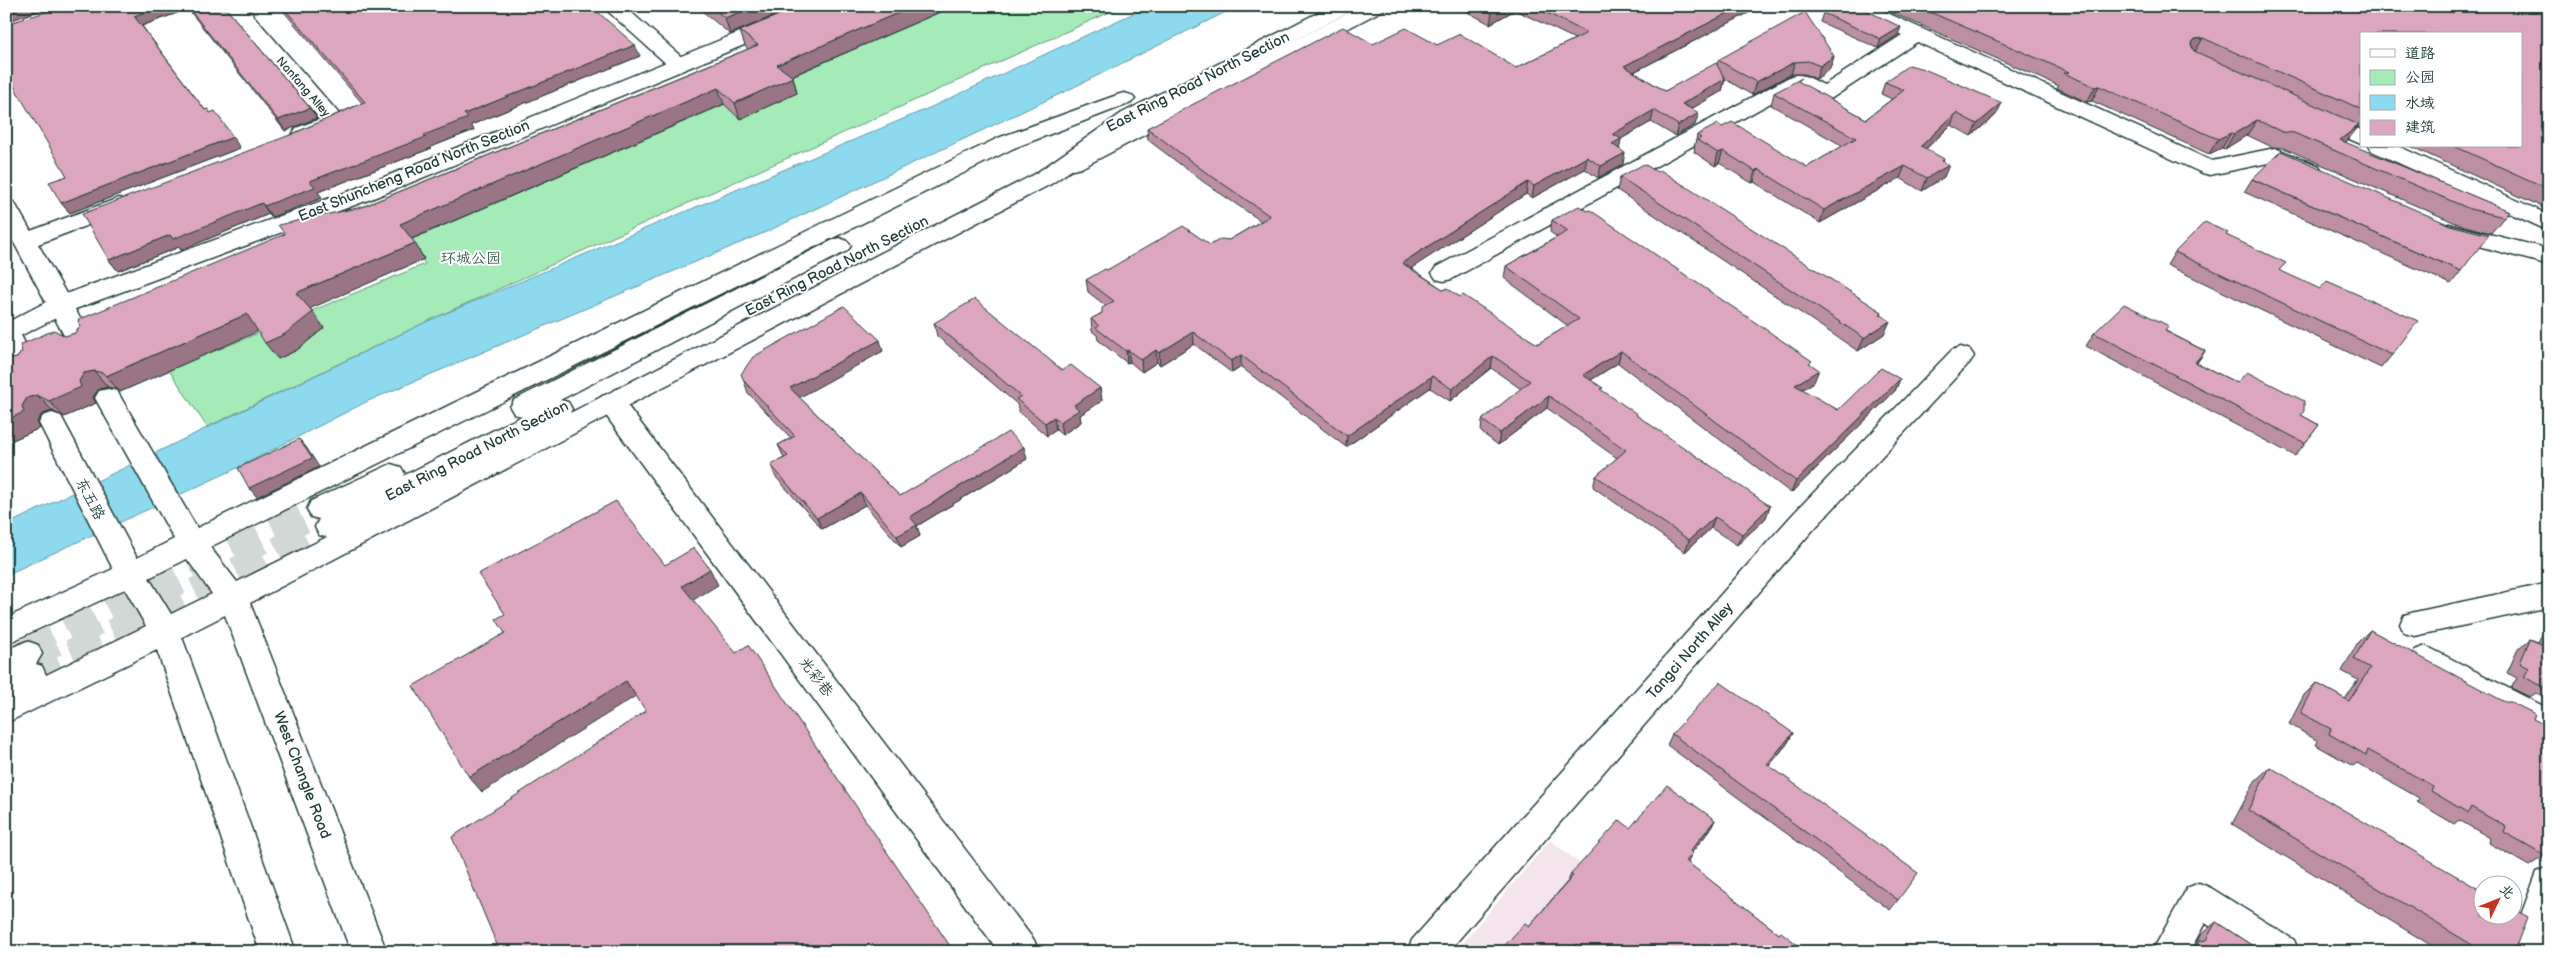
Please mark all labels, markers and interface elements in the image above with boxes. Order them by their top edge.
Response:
street label: East Ring Road North Section [1103,27,1293,137]
legend [2360,32,2522,148]
text: 道路 [2405,44,2435,63]
street label: Nanfang Alley [273,54,334,121]
text: 公园 [2405,68,2435,87]
text: 水域 [2405,94,2435,113]
street label: East Shuncheng Road North Section [295,116,533,226]
text: 建筑 [2405,118,2435,137]
street label: East Ring Road North Section [742,211,932,321]
park label: 环城公园 [441,249,501,268]
street label: East Ring Road North Section [382,396,572,506]
street label: 东五路 [71,475,109,523]
street label: Tangci North Alley [1643,598,1737,703]
street label: 光彩巷 [795,653,837,701]
street label: West Changle Road [269,709,335,841]
north arrow [2472,876,2522,926]
text: 北 [2496,881,2518,902]

